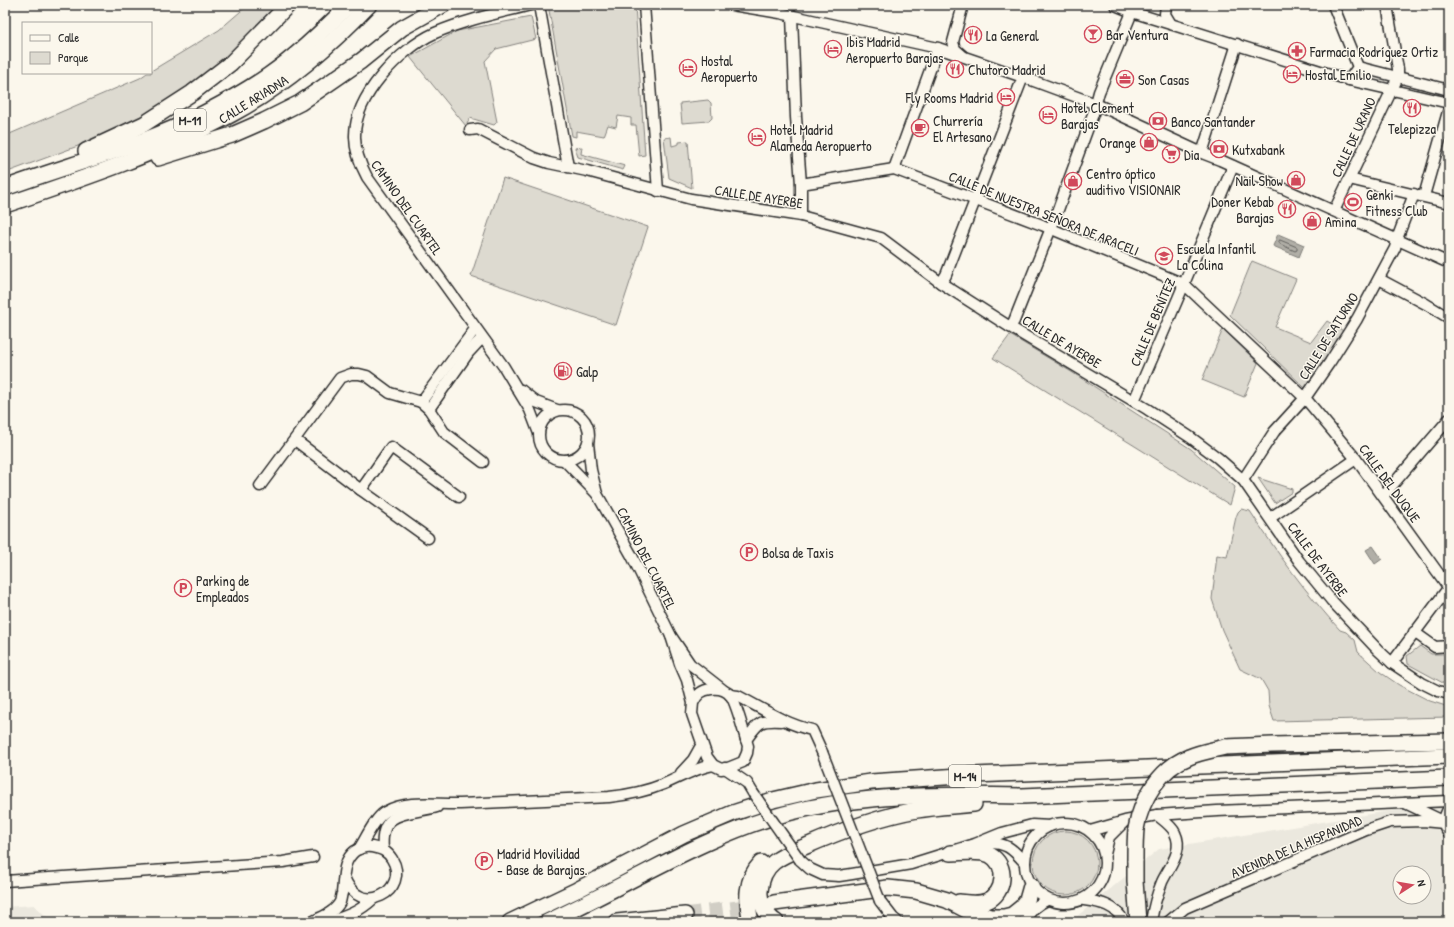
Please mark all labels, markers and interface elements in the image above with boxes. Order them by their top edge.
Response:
legend [22,22,152,74]
bar icon: Bar Ventura [1083,24,1103,44]
restaurant icon: La General [963,25,983,45]
place label: Bar Ventura [1106,25,1169,44]
place label: La General [986,26,1039,45]
text: Calle [58,29,79,46]
place label: Ibis Madrid Aeropuerto Barajas [846,32,943,68]
hotel icon: Ibis Madrid Aeropuerto Barajas [823,39,843,59]
pharmacy icon: Farmacia Rodríguez Ortiz [1287,41,1307,61]
place label: Farmacia Rodríguez Ortiz [1309,42,1438,62]
text: Parque [58,49,88,66]
place label: Hostal Aeropuerto [701,51,758,87]
hotel icon: Hostal Aeropuerto [678,58,698,78]
restaurant icon: Chutoro Madrid [945,59,965,79]
place label: Chutoro Madrid [968,60,1046,79]
hotel icon: Hostal Emilio [1282,64,1302,84]
place label: Hostal Emilio [1305,65,1372,84]
office icon: Son Casas [1115,69,1135,89]
street label: CALLE ARIADNA [215,70,291,128]
place label: Son Casas [1138,70,1189,89]
hotel icon: Fly Rooms Madrid [996,87,1016,107]
place label: Fly Rooms Madrid [905,88,994,108]
street label: CALLE DE URANO [1326,94,1380,180]
place label: Hotel Clement Barajas [1061,98,1134,134]
restaurant icon: Telepizza [1402,98,1422,118]
hotel icon: Hotel Clement Barajas [1038,105,1058,125]
road number: M-11 [174,109,206,131]
place label: Churrería El Artesano [933,111,992,146]
bank icon: Banco Santander [1148,111,1168,131]
place label: Banco Santander [1171,112,1256,131]
cafe icon: Churrería El Artesano [910,118,930,138]
place label: Telepizza [1388,119,1437,139]
place label: Hotel Madrid Alameda Aeropuerto [770,120,872,156]
hotel icon: Hotel Madrid Alameda Aeropuerto [747,127,767,147]
shop icon: Orange [1139,132,1159,152]
place label: Orange [1099,133,1136,153]
bank icon: Kutxabank [1209,139,1229,159]
place label: Kutxabank [1232,140,1285,159]
supermarket icon: Dia [1161,144,1181,164]
place label: Dia [1184,145,1200,164]
street label: CAMINO DEL CUARTEL [367,156,447,258]
place label: Centro óptico auditivo VISIONAIR [1086,164,1181,199]
street label: CALLE DE NUESTRA SEÑORA DE ARACELI [946,166,1142,260]
shop icon: Nail Show [1286,170,1306,190]
shop icon: Centro óptico auditivo VISIONAIR [1063,171,1083,191]
place label: Nail Show [1236,171,1284,190]
street label: CALLE DE AYERBE [713,180,805,212]
place label: Genki Fitness Club [1365,185,1428,220]
place label: Doner Kebab Barajas [1211,192,1274,228]
sports icon: Genki Fitness Club [1343,192,1363,212]
restaurant icon: Doner Kebab Barajas [1277,199,1297,219]
shop icon: Amina [1302,211,1322,231]
place label: Amina [1325,212,1357,231]
place label: Escuela Infantil La Colina [1177,239,1256,274]
school or university icon: Escuela Infantil La Colina [1154,246,1174,266]
street label: CALLE DE BENÍTEZ [1125,275,1179,369]
street label: CALLE DE SATURNO [1294,289,1363,383]
street label: CALLE DE AYERBE [1019,310,1105,372]
fuel station icon: Galp [553,361,573,381]
place label: Galp [576,362,598,382]
street label: CALLE DEL DUQUE [1355,440,1425,526]
street label: CAMINO DEL CUARTEL [613,504,681,612]
street label: CALLE DE AYERBE [1284,518,1352,600]
parking icon: Bolsa de Taxis [739,542,759,562]
place label: Bolsa de Taxis [762,543,834,562]
place label: Parking de Empleados [196,571,250,607]
parking icon: Parking de Empleados [173,578,193,598]
road number: M-14 [949,765,981,787]
street label: AVENIDA DE LA HISPANIDAD [1228,810,1365,882]
place label: Madrid Movilidad - Base de Barajas. [497,844,588,880]
parking icon: Madrid Movilidad - Base de Barajas. [474,851,494,871]
north arrow [1392,865,1432,905]
text: N [1414,879,1429,887]

